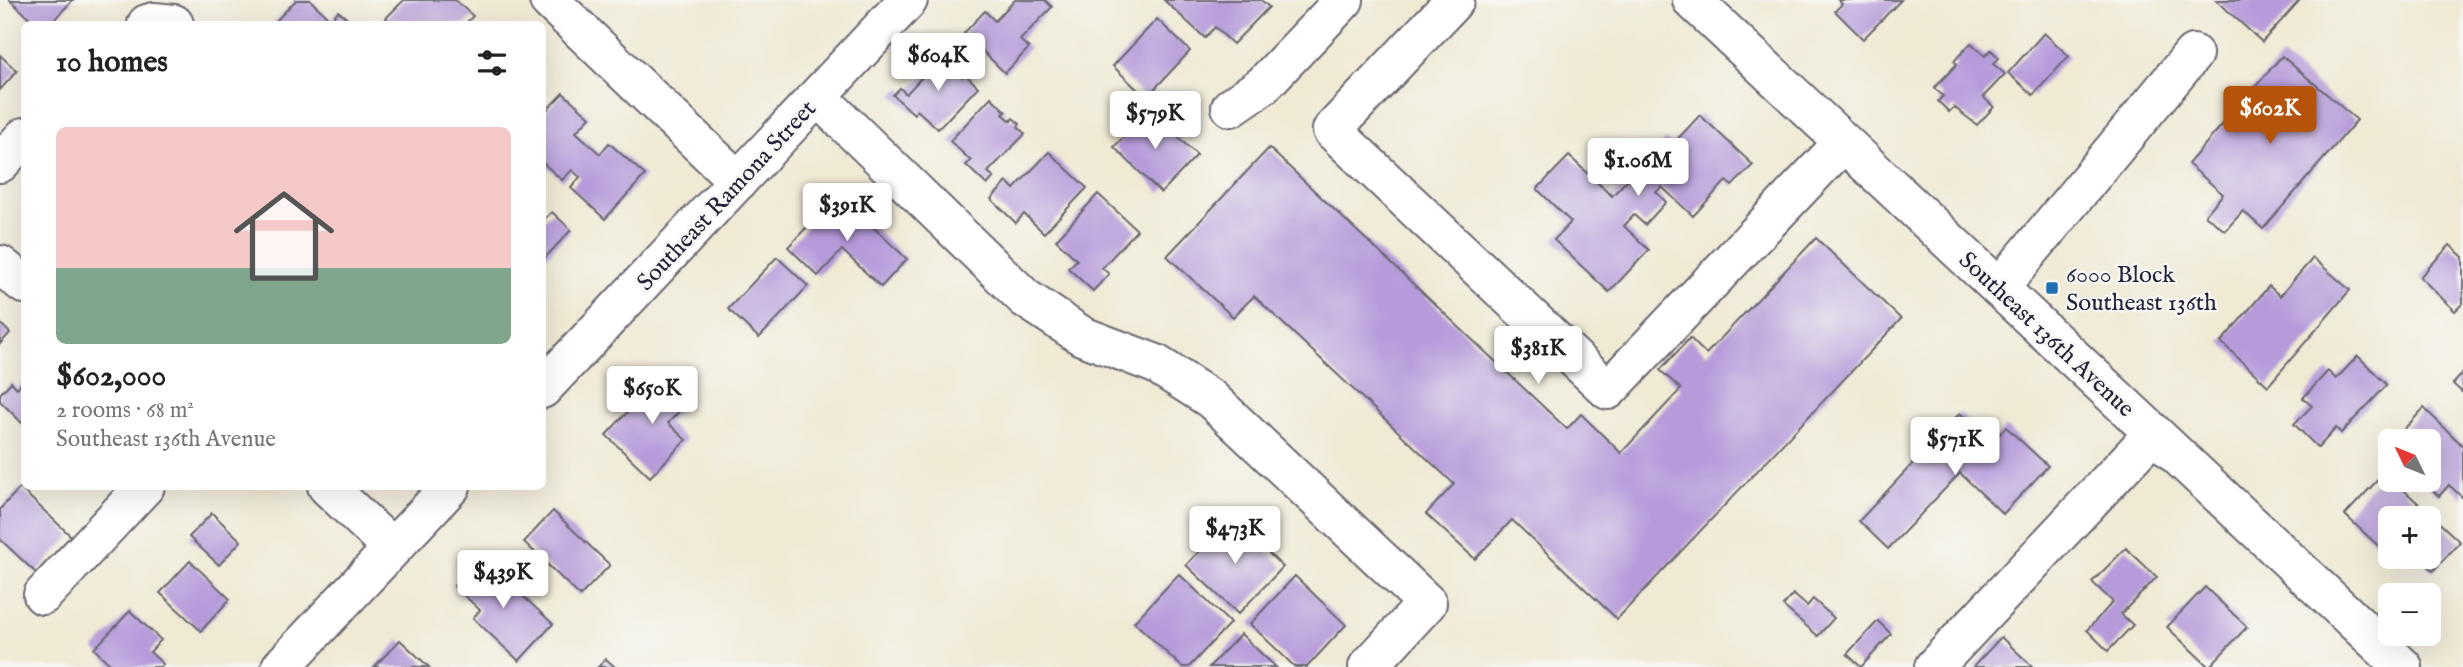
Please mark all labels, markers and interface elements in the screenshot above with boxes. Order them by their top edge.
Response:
pin: $604K [889,34,987,93]
text: $604K [907,41,969,70]
text: 10 homes [56,44,168,82]
icon: filters [473,44,511,82]
pin: $602K [2221,86,2319,146]
pin: $579K [1106,92,1204,151]
street label: Southeast Ramona Street [631,94,824,298]
text: $602K [2239,94,2301,123]
text: $579K [1126,99,1184,128]
pin: $1.06M [1581,138,1695,198]
text: $1.06M [1604,146,1672,175]
icon: home [221,173,347,299]
pin: $391K [798,184,896,243]
text: $391K [819,191,875,220]
street label: Southeast 136th Avenue [1952,246,2140,425]
place label: 6000 Block Southeast 136th [2066,260,2217,319]
marker: 6000 Block Southeast 136th [2044,280,2060,296]
pin: $381K [1489,326,1587,386]
text: $381K [1510,334,1566,363]
text: $602,000 [56,358,166,396]
pin: $650K [603,366,701,426]
text: $650K [623,374,681,403]
text: 2 rooms · 68 m² [56,396,194,425]
pin: $571K [1906,418,2004,477]
text: Southeast 136th Avenue [56,425,276,454]
text: $571K [1926,425,1984,454]
north arrow [2378,429,2441,492]
map controls [2378,429,2441,646]
pin: $473K [1186,506,1284,566]
button: + [2378,506,2441,569]
text: $473K [1205,514,1265,543]
pin: $439K [454,550,552,610]
text: $439K [473,558,533,587]
button: − [2378,583,2441,646]

